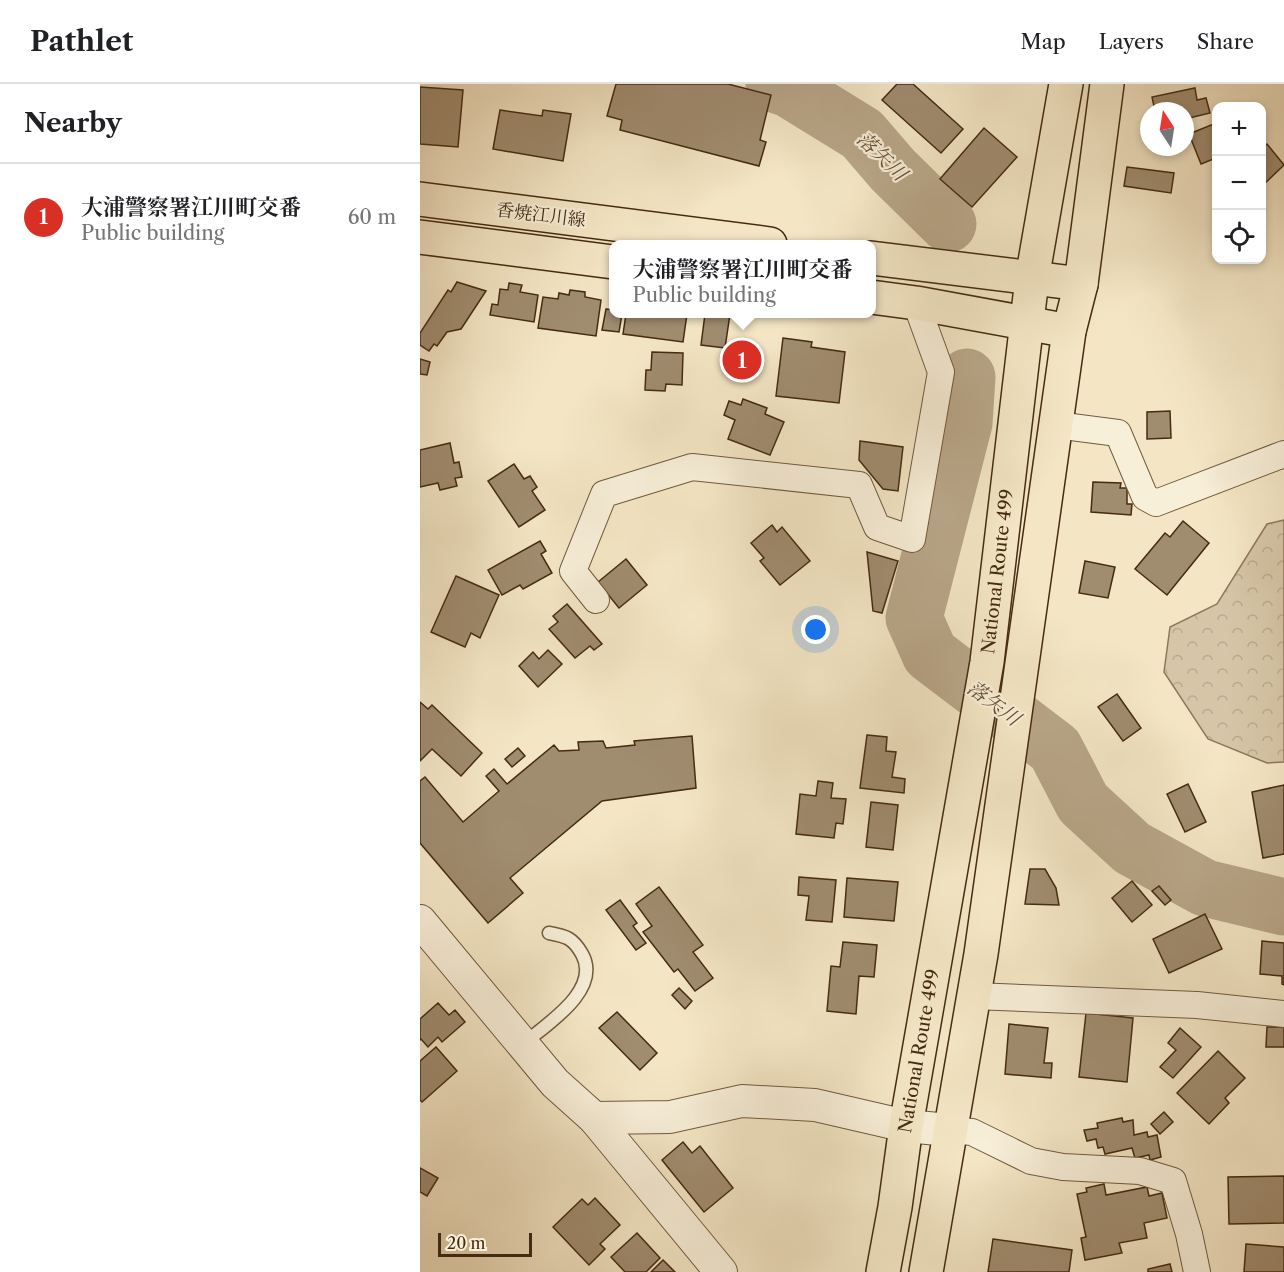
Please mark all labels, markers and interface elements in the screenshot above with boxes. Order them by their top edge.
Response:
text: Pathlet [30,24,133,58]
text: Map [1021,29,1066,54]
text: Layers [1099,29,1164,54]
text: Share [1197,29,1254,54]
north arrow [1140,102,1194,156]
map controls [1212,102,1266,264]
button: + [1212,102,1266,156]
text: Nearby [24,107,122,139]
water label: 落矢川 [852,127,913,187]
button: − [1212,156,1266,210]
text: 大浦警察署江川町交番 [81,194,301,221]
street label: 香焼江川線 [495,199,587,231]
text: 1 [39,205,48,229]
text: 60 m [348,205,396,229]
button: locate [1212,210,1266,264]
text: Public building [81,221,224,245]
popup [609,240,876,318]
text: 大浦警察署江川町交番 [632,256,853,283]
text: Public building [632,283,776,307]
pin: 1 [722,338,762,382]
street label: National Route 499 [977,488,1018,655]
your location [801,615,830,644]
water label: 落矢川 [963,675,1027,732]
street label: National Route 499 [894,967,944,1135]
scale bar [438,1230,532,1258]
text: 20 m [447,1233,486,1253]

